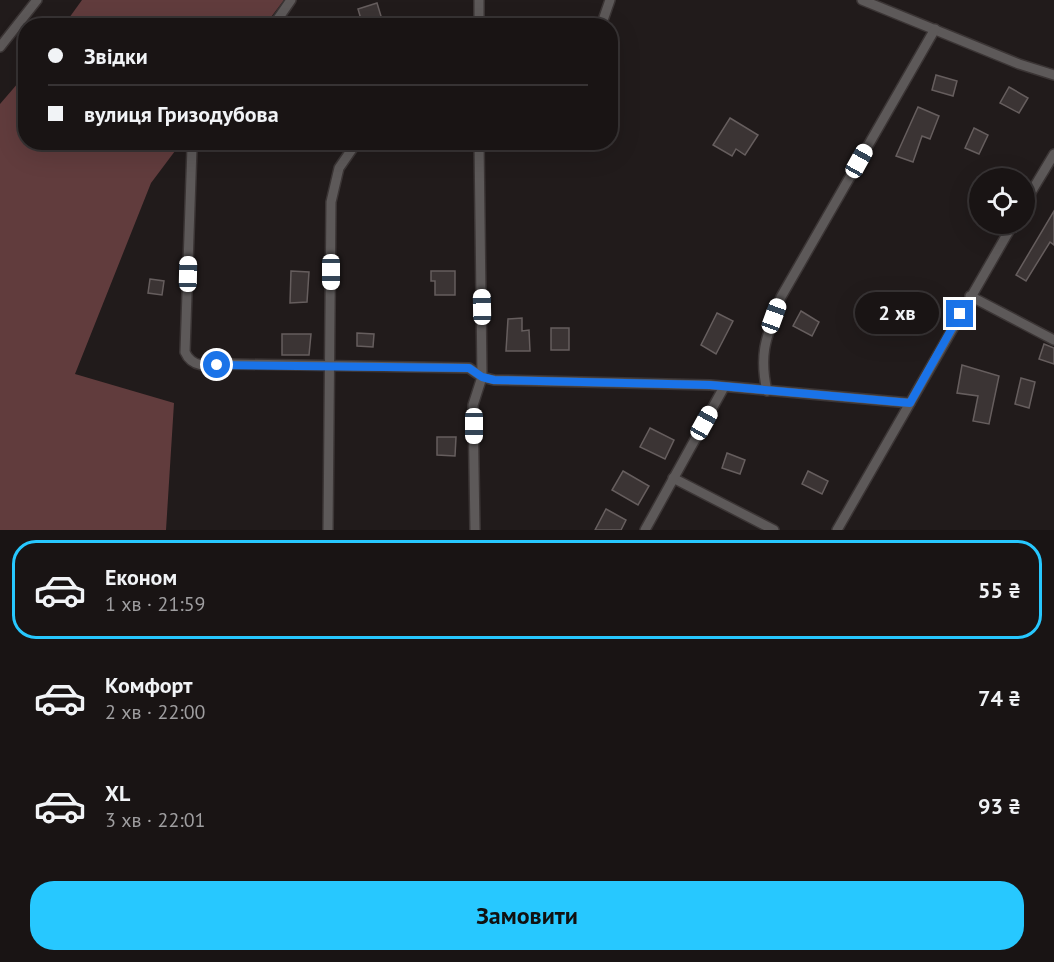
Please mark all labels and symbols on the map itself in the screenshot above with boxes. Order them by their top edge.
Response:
car [842,141,876,181]
car [322,254,340,290]
car [179,256,197,292]
car [473,289,491,325]
callout: 2 хв [855,293,939,335]
car [759,296,789,336]
route end [946,300,973,327]
route start [203,351,230,378]
car [687,403,721,443]
car [465,408,483,444]

